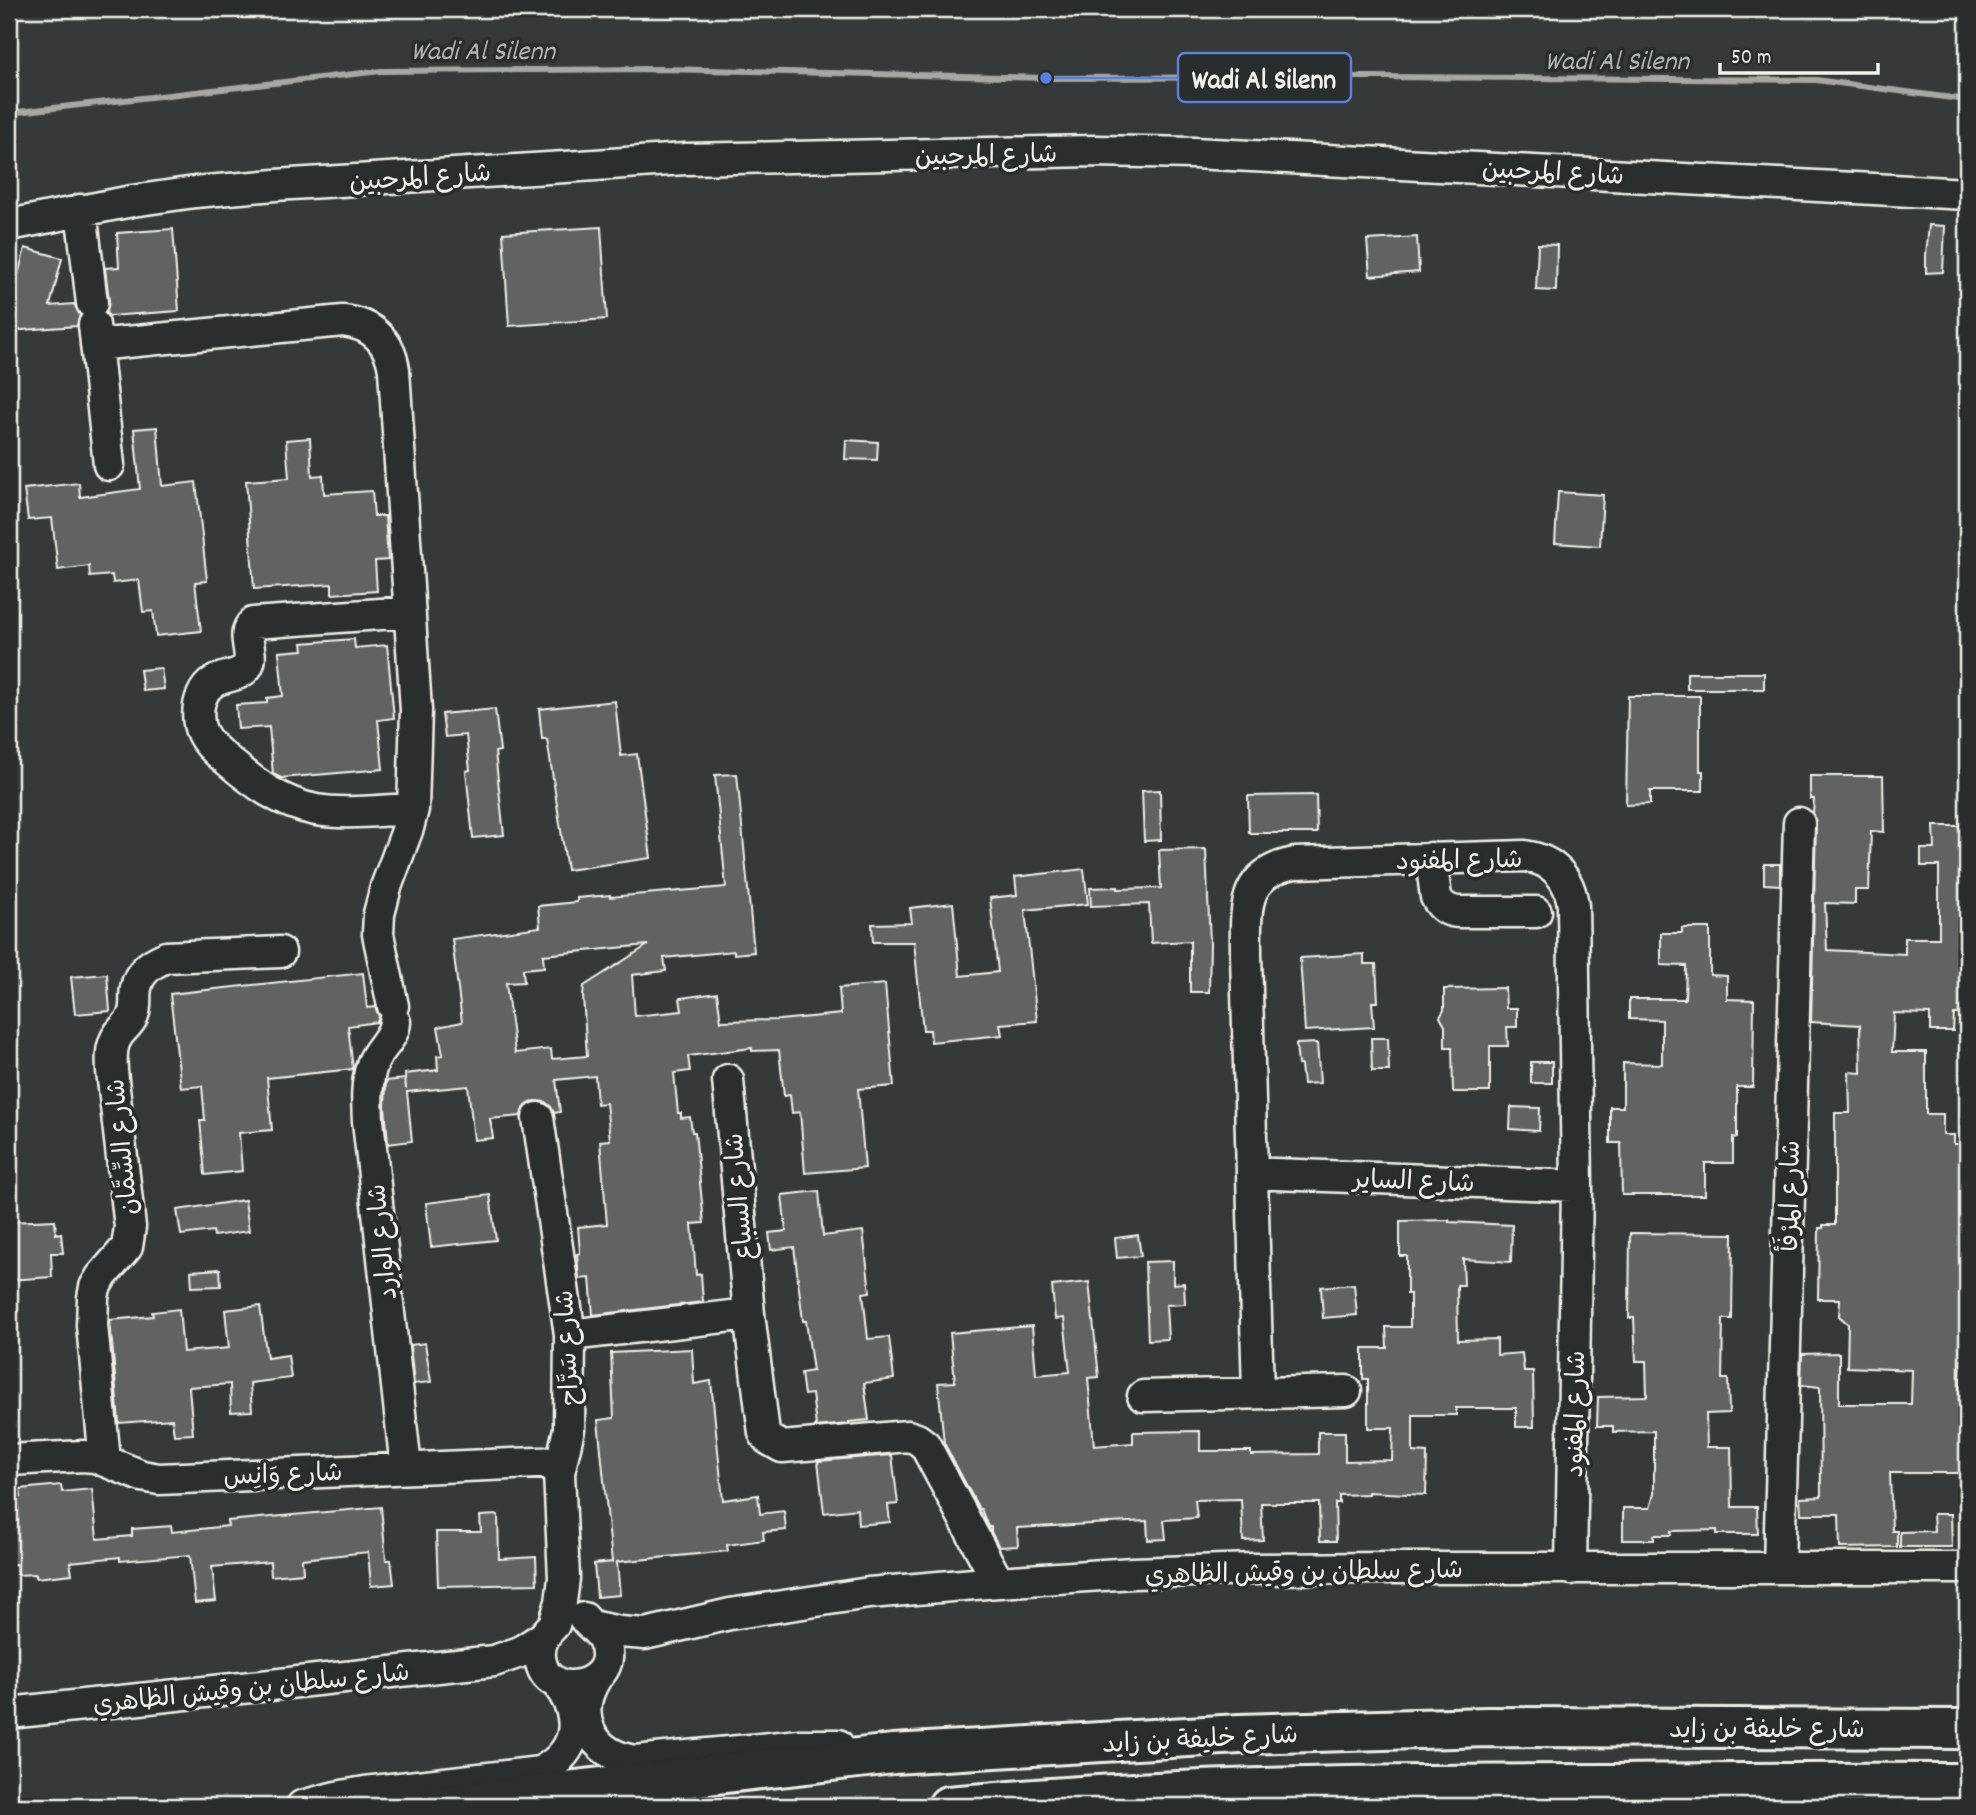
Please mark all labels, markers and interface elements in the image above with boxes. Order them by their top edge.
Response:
scale bar [1720,32,1878,76]
water label: Wadi Al Silenn [411,34,556,74]
water label: Wadi Al Silenn [1545,44,1690,84]
text: 50 m [1731,44,1771,74]
callout: Wadi Al Silenn [1178,53,1351,102]
text: Wadi Al Silenn [1192,63,1336,103]
street label: شارع المرحبين [915,138,1058,177]
street label: شارع المرحبين [1481,152,1625,197]
street label: شارع المرحبين [348,156,493,203]
street label: شارع المفنود [1395,843,1523,882]
street label: شارع السِّمَّان [99,1076,150,1217]
street label: شارع السباع [717,1131,765,1262]
street label: شارع المرْفَأ [1771,1140,1812,1252]
street label: شارع الساير [1350,1163,1475,1204]
street label: شارع الوارد [360,1182,409,1301]
street label: شارع سَرَّاح [548,1289,591,1407]
street label: شارع المفنود [1558,1350,1597,1478]
street label: شارع وَانِس [223,1456,343,1497]
street label: شارع سلطان بن وقيش الظاهري [1145,1553,1463,1596]
street label: شارع سلطان بن وقيش الظاهري [91,1655,411,1726]
street label: شارع خليفة بن زايد [1669,1713,1865,1750]
street label: شارع خليفة بن زايد [1101,1718,1299,1765]

